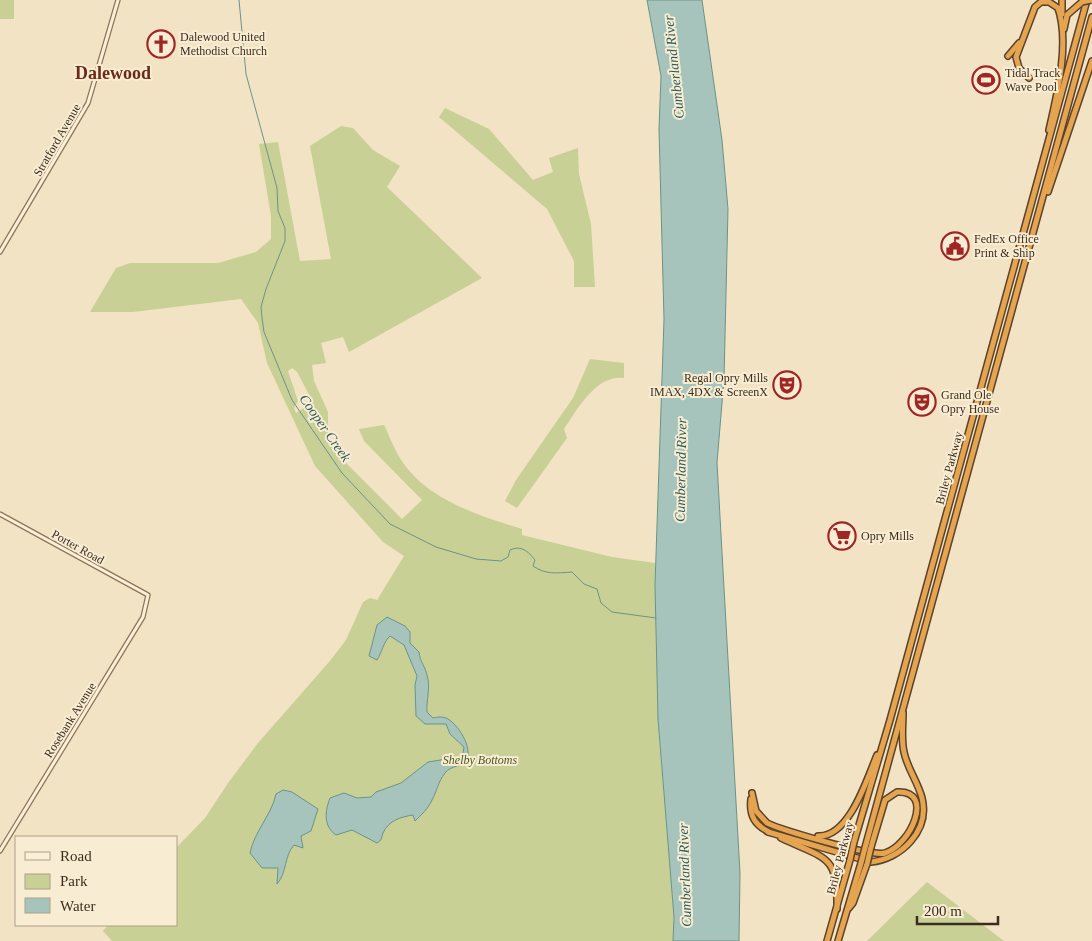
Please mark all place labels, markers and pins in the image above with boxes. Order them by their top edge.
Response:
church icon: Dalewood United Methodist Church [146,29,176,59]
place label: Dalewood United Methodist Church [180,30,267,58]
sports icon: Tidal Track Wave Pool [971,65,1001,95]
place label: Tidal Track Wave Pool [1005,66,1060,94]
public building icon: FedEx Office Print & Ship [940,231,970,261]
place label: FedEx Office Print & Ship [974,232,1039,260]
theatre icon: Regal Opry Mills IMAX, 4DX & ScreenX [772,370,802,400]
place label: Regal Opry Mills IMAX, 4DX & ScreenX [650,371,768,399]
theatre icon: Grand Ole Opry House [907,387,937,417]
place label: Grand Ole Opry House [941,388,999,416]
supermarket icon: Opry Mills [827,521,857,551]
place label: Opry Mills [861,529,914,543]

